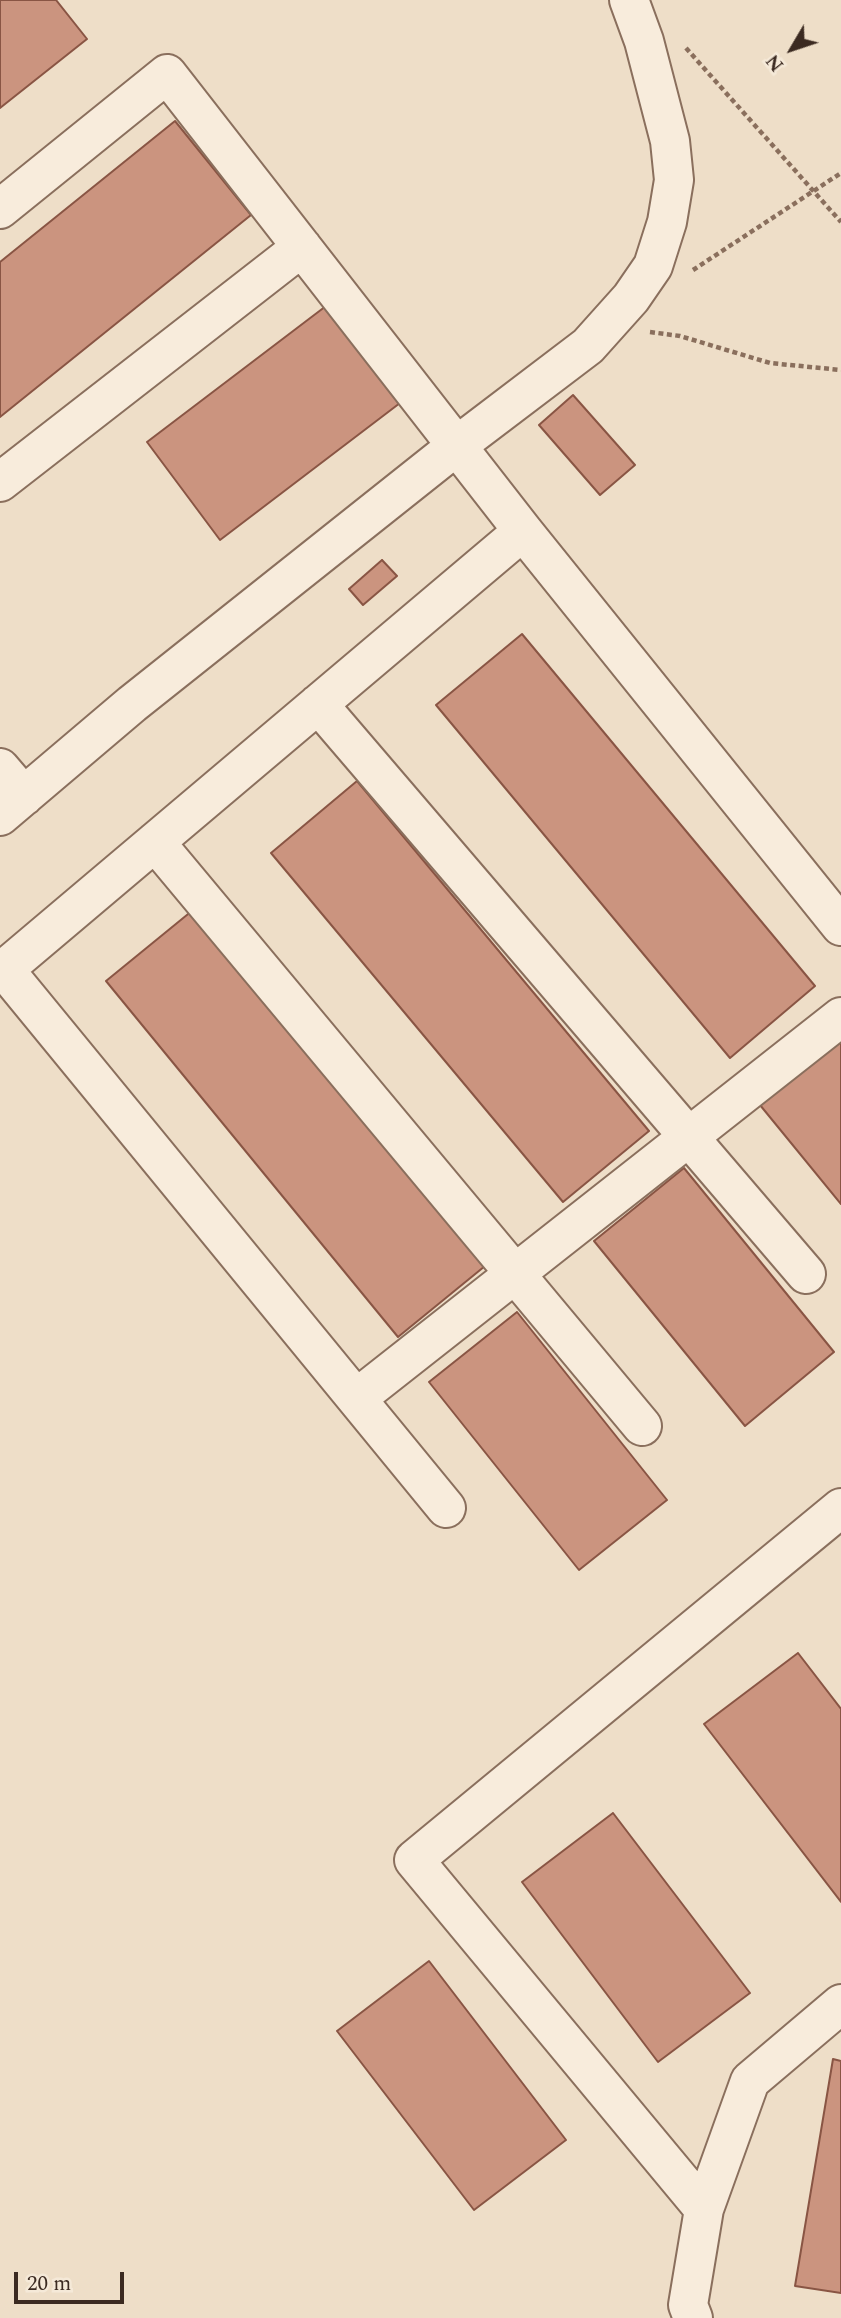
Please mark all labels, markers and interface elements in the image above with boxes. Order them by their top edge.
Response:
north arrow [757,14,827,84]
text: N [759,47,791,78]
scale bar [18,2258,128,2302]
text: 20 m [27,2268,71,2300]

